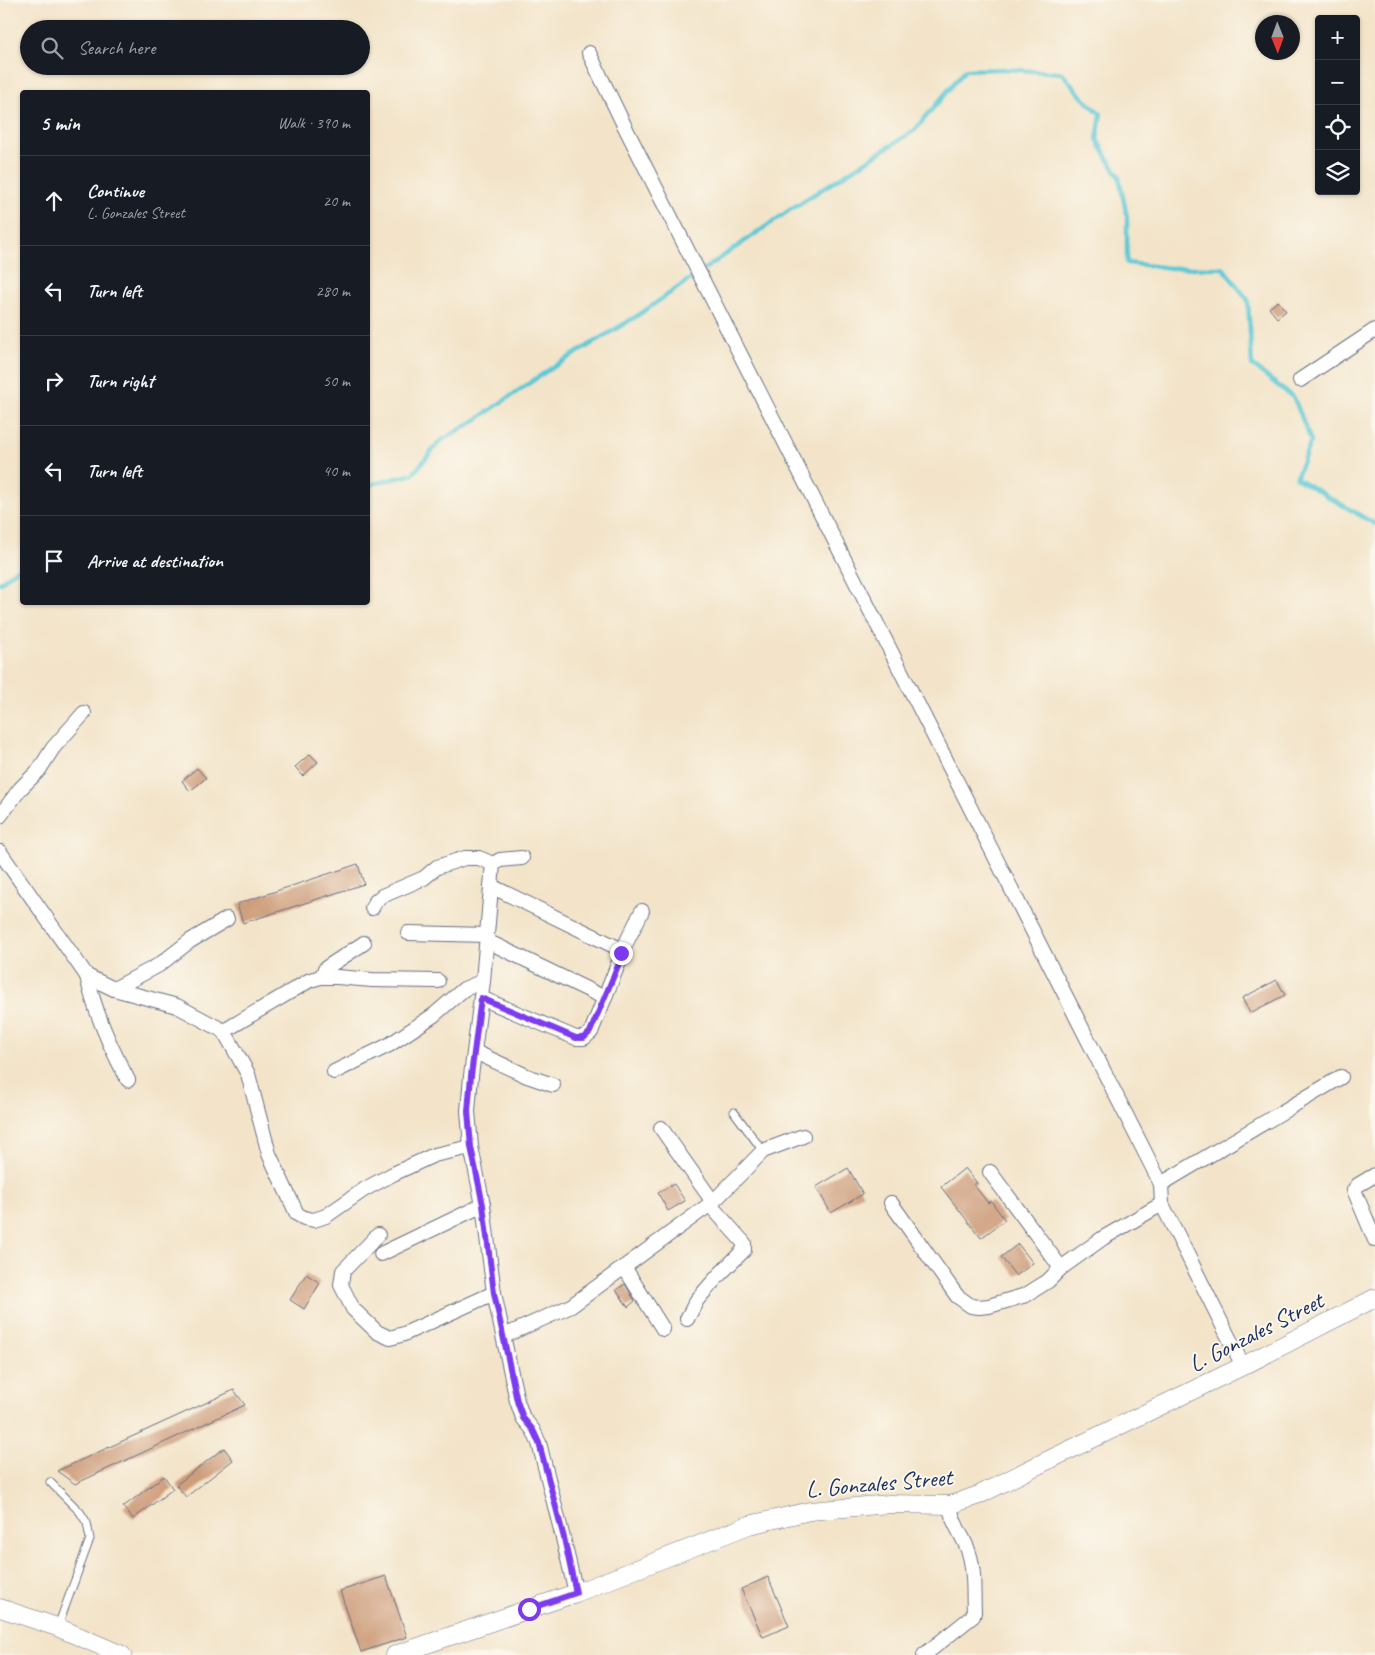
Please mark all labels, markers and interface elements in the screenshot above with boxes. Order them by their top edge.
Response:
north arrow [1255,15,1300,60]
map controls [1315,15,1360,195]
button: + [1315,15,1360,60]
search box [20,20,370,75]
icon: search [38,34,66,62]
text: Search here [78,36,155,60]
button: − [1315,60,1360,105]
button: locate [1315,105,1360,150]
text: 5 min [40,110,80,136]
text: Walk · 390 m [278,113,350,133]
button: layers [1315,150,1360,195]
text: Continue [87,179,144,203]
icon: ahead [40,187,68,215]
text: 20 m [323,191,350,211]
text: L. Gonzales Street [87,203,185,223]
icon: left [40,277,68,305]
text: Turn left [87,279,142,303]
text: 280 m [316,281,350,301]
icon: right [40,367,68,395]
text: Turn right [87,369,154,393]
text: 50 m [323,371,350,391]
icon: left [40,457,68,485]
text: Turn left [87,459,142,483]
text: 40 m [323,461,350,481]
icon: arrive [40,547,68,575]
text: Arrive at destination [87,549,223,573]
route end [610,942,633,965]
street label: L. Gonzales Street [1184,1284,1330,1379]
street label: L. Gonzales Street [805,1461,955,1504]
route start [518,1598,541,1621]

